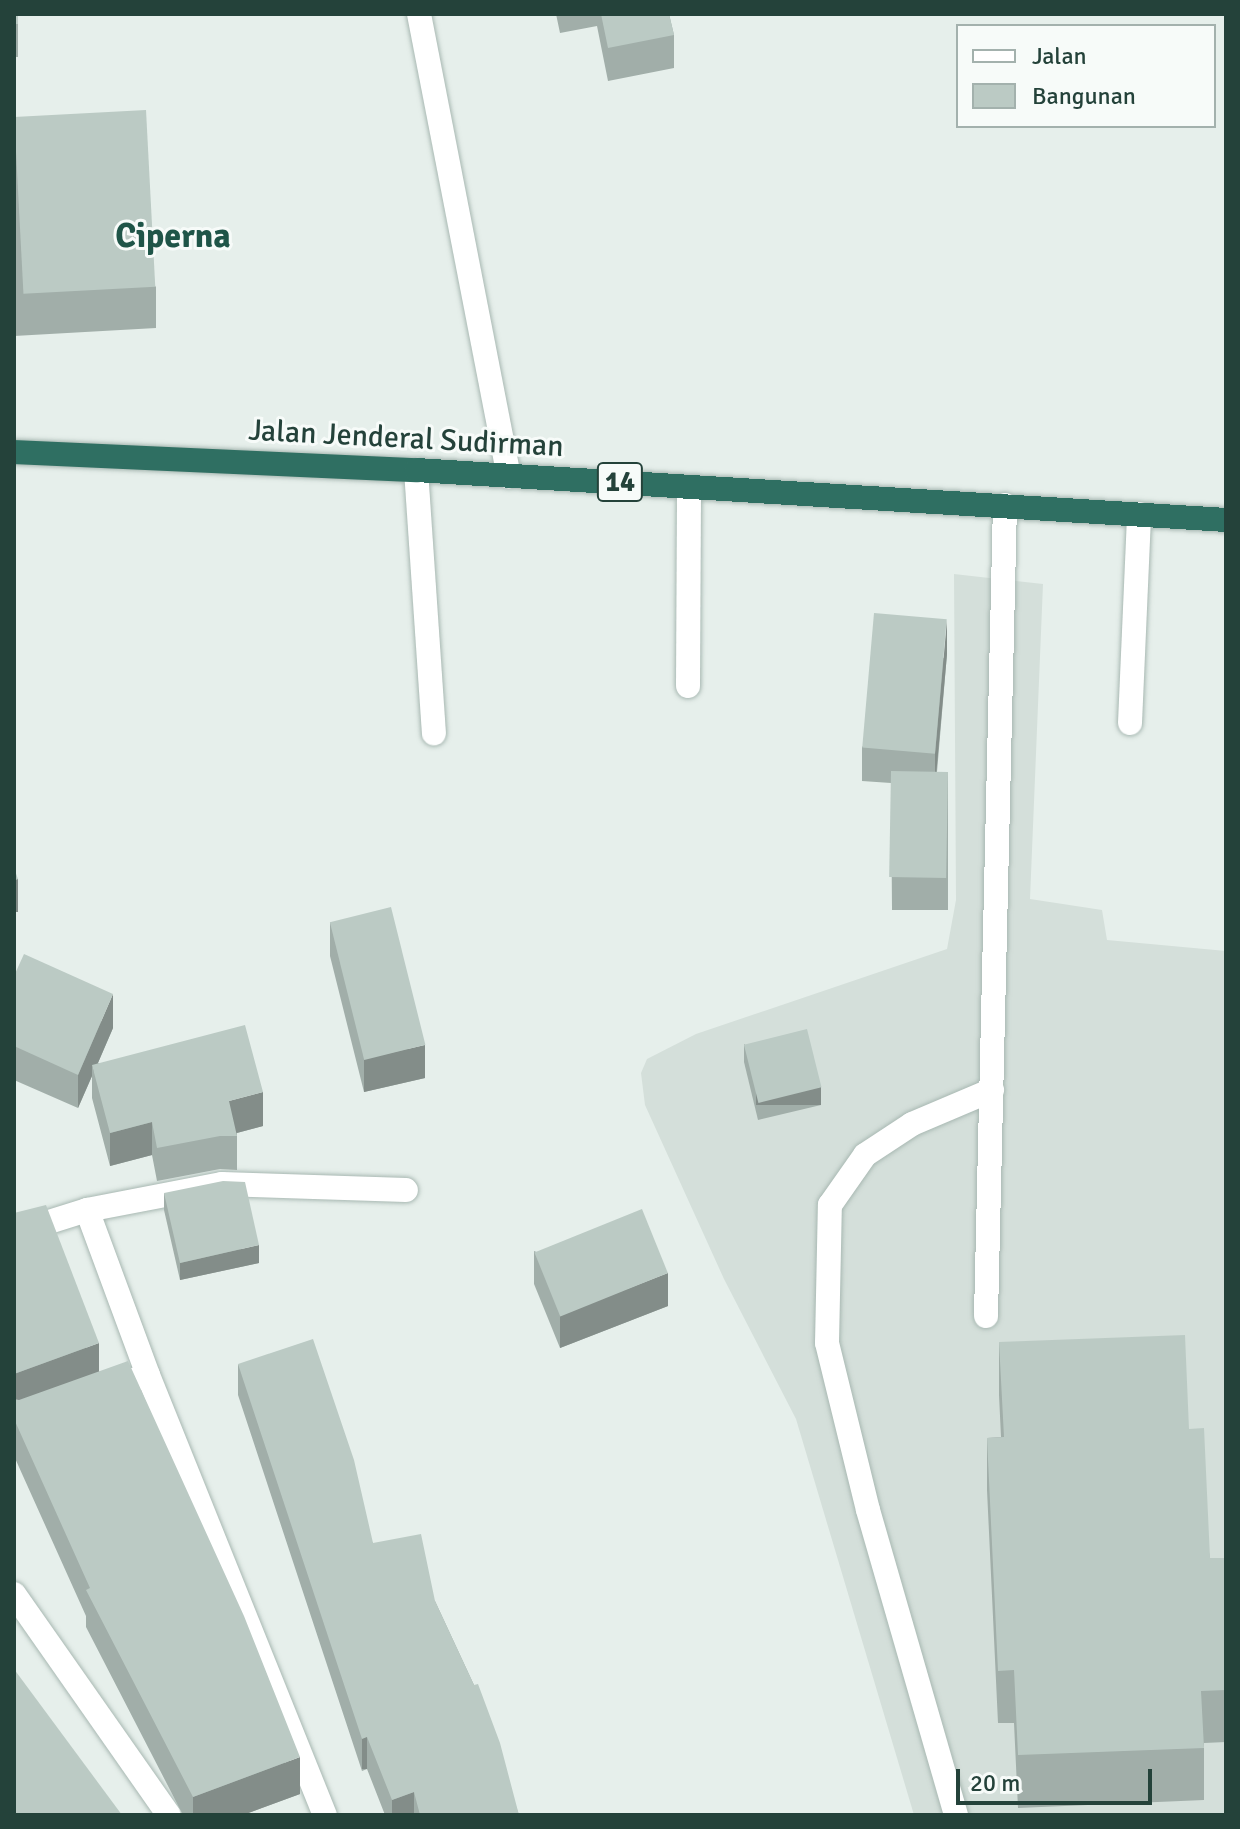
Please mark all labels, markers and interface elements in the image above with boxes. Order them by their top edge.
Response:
legend [956,24,1216,128]
text: Jalan [1032,41,1087,71]
text: Bangunan [1032,81,1136,111]
district label: Ciperna [115,217,231,257]
street label: Jalan Jenderal Sudirman [247,413,565,465]
road number: 14 [596,458,644,506]
scale bar [960,1753,1156,1803]
text: 20 m [970,1768,1020,1798]

